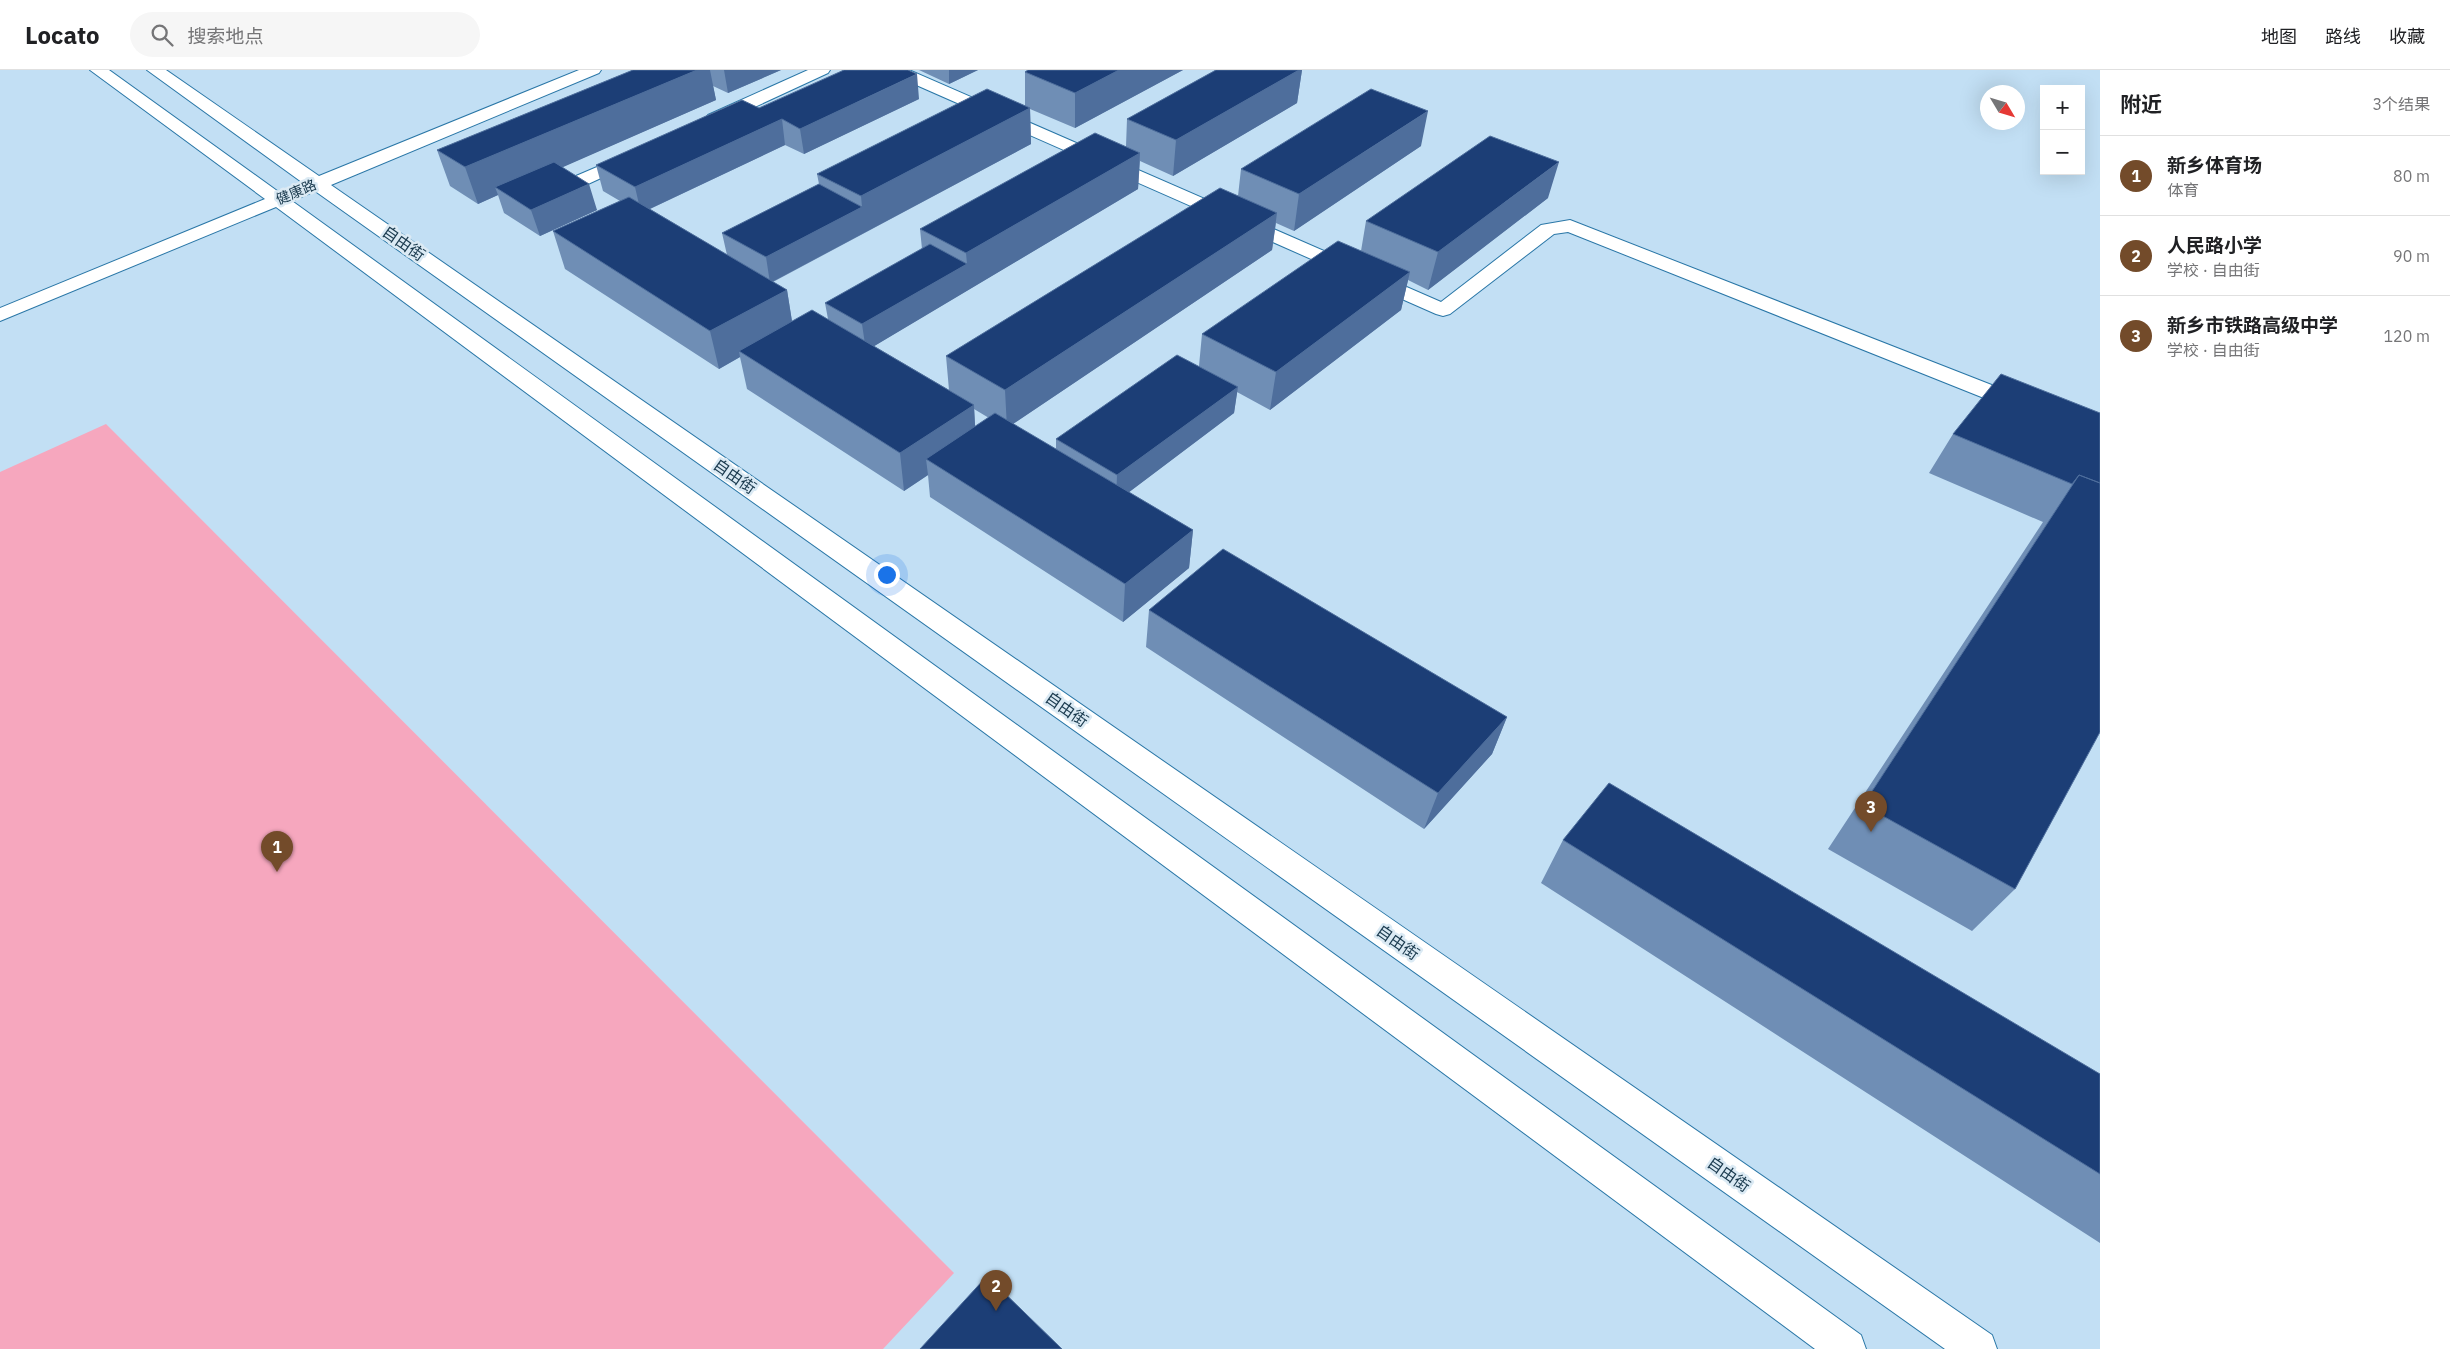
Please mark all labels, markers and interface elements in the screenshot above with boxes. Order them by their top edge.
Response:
search box [130,12,480,57]
text: Locato [25,19,100,51]
icon: search [148,21,176,49]
text: 搜索地点 [188,24,264,48]
text: 地图 [2261,25,2297,48]
text: 路线 [2325,25,2361,48]
text: 收藏 [2389,25,2425,48]
north arrow [1980,85,2025,130]
map controls [2040,85,2085,175]
button: + [2040,85,2085,130]
text: 附近 [2120,90,2162,118]
text: 3个结果 [2372,94,2430,114]
button: − [2040,130,2085,175]
text: 新乡体育场 [2167,153,2262,177]
text: 1 [2131,166,2141,186]
text: 80 m [2393,166,2430,186]
street label: 健康路 [273,176,319,208]
text: 体育 [2167,180,2199,200]
street label: 自由街 [379,221,429,265]
text: 人民路小学 [2167,233,2262,257]
text: 2 [2131,246,2141,266]
text: 90 m [2393,246,2430,266]
text: 学校 · 自由街 [2167,260,2260,280]
text: 新乡市铁路高级中学 [2167,313,2338,337]
text: 3 [2131,326,2141,346]
text: 120 m [2383,326,2430,346]
text: 学校 · 自由街 [2167,340,2260,360]
street label: 自由街 [710,454,760,498]
your location [874,562,900,588]
street label: 自由街 [1042,687,1092,731]
pin: 3 [1855,791,1887,832]
pin: 1 [261,831,293,872]
street label: 自由街 [1373,920,1423,964]
street label: 自由街 [1704,1152,1754,1196]
pin: 2 [980,1270,1012,1311]

